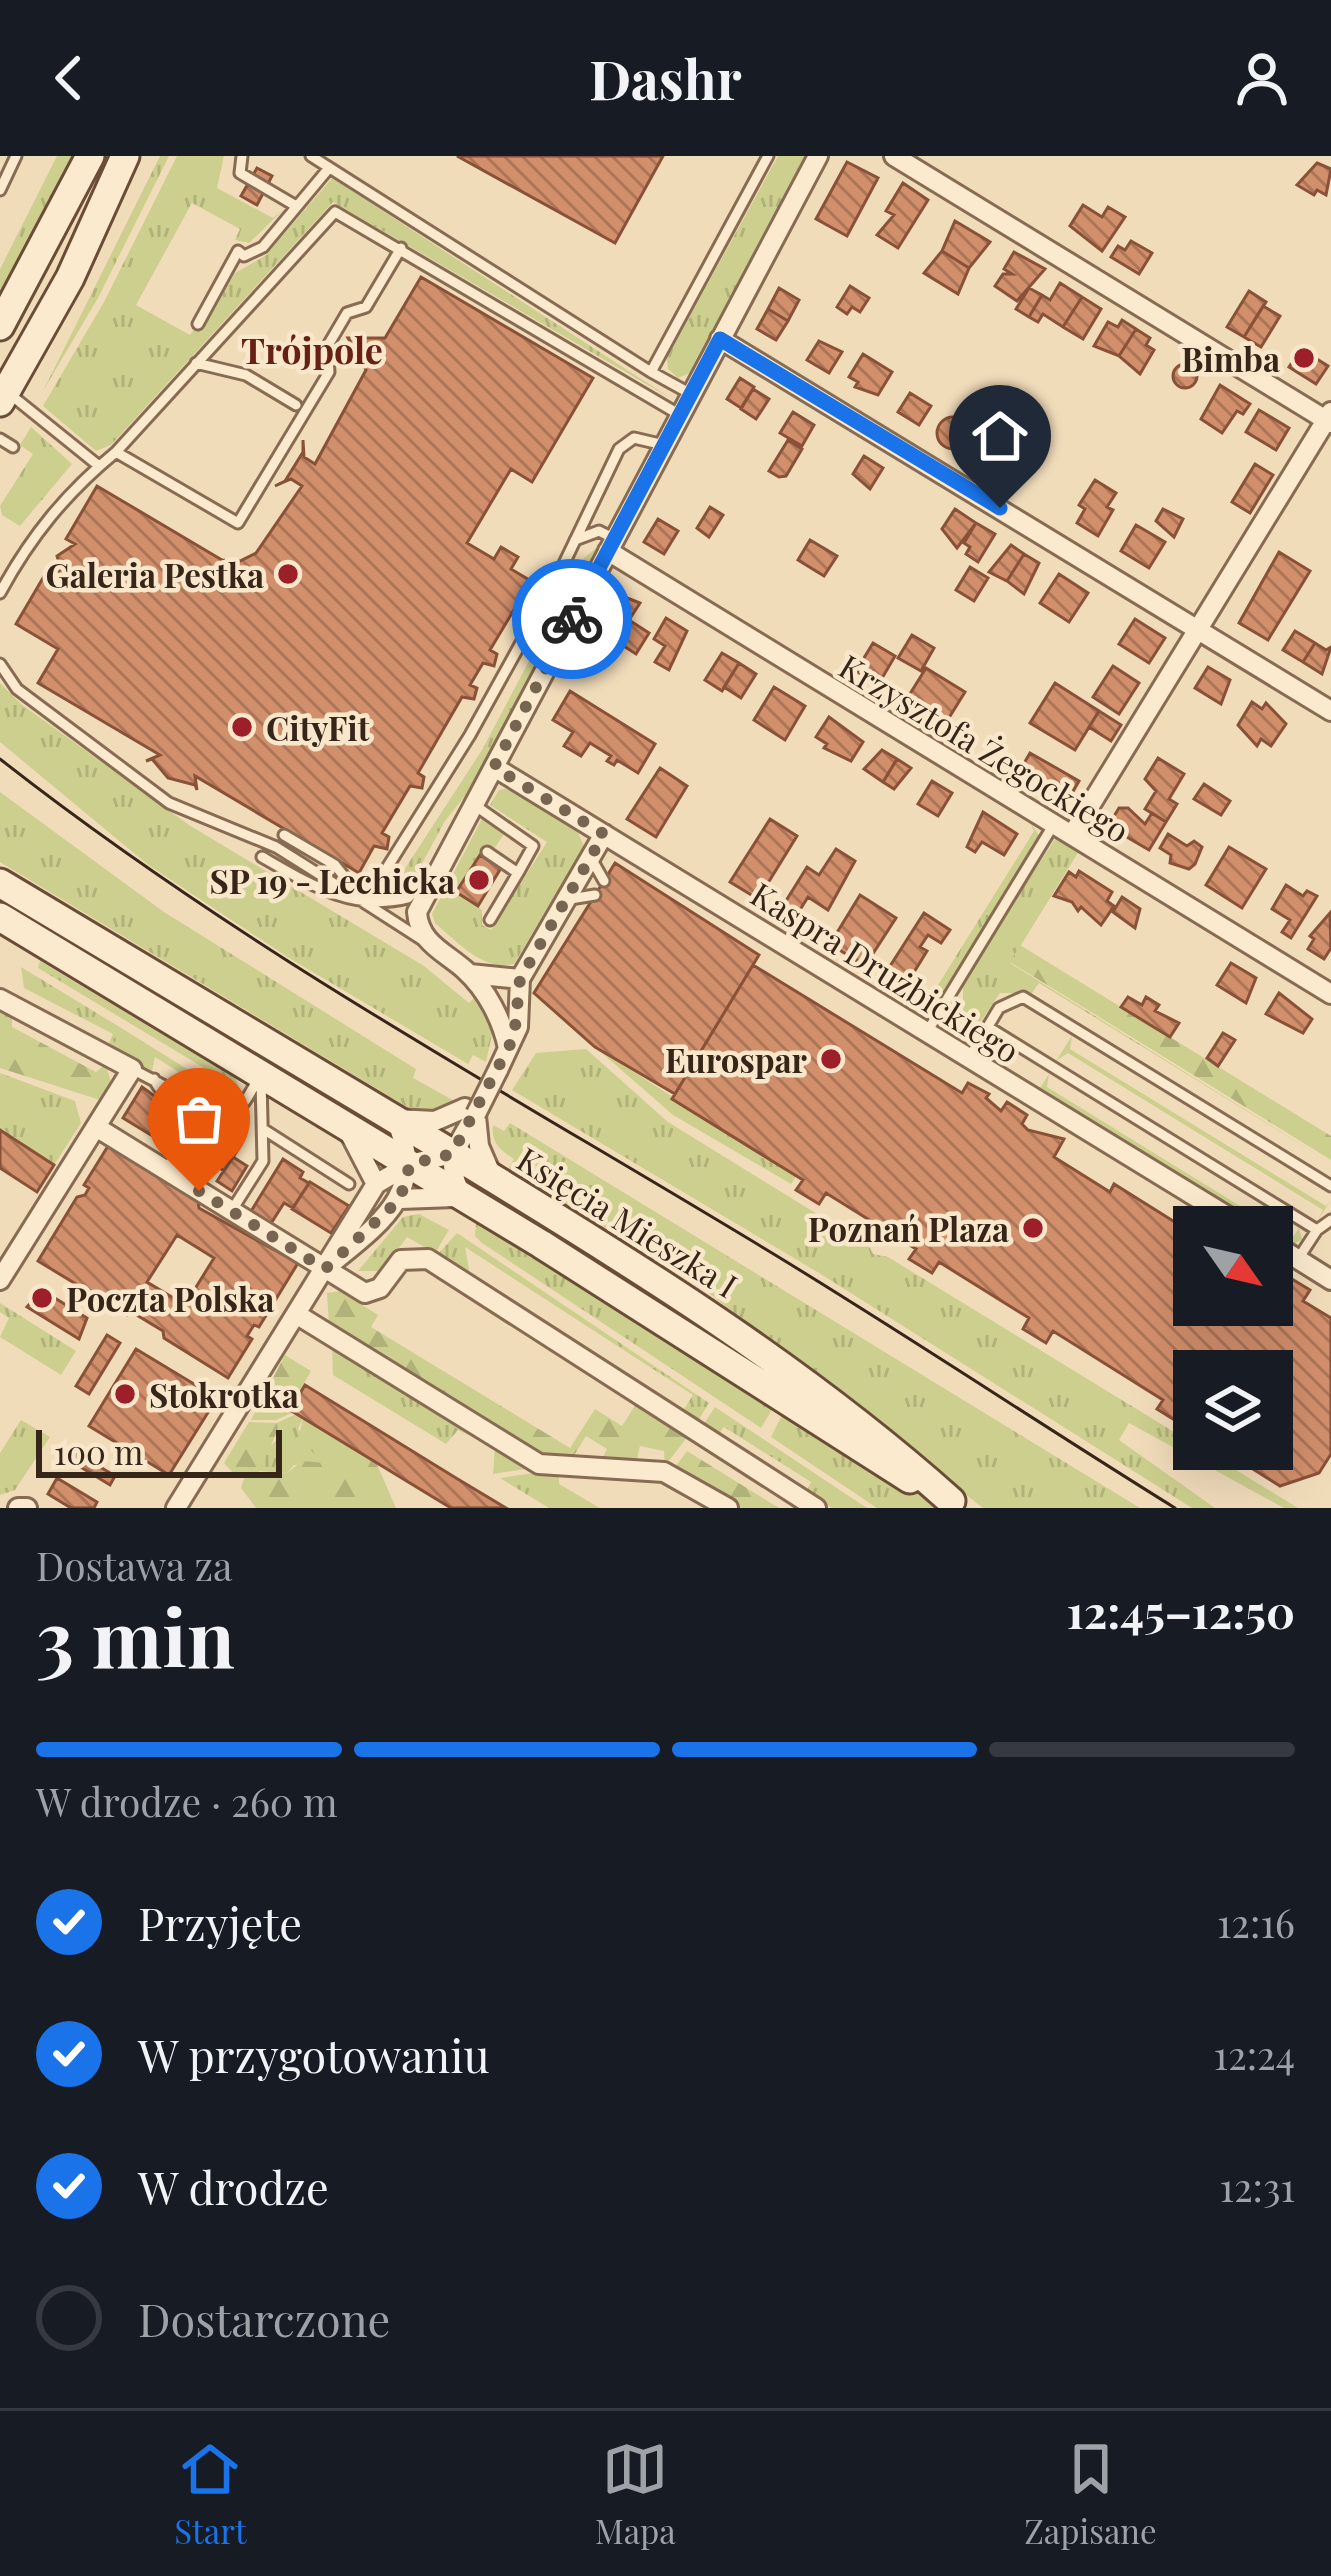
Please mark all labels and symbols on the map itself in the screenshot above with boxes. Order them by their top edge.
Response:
district label: Trójpole [241,325,383,373]
place label: Bimba [1181,336,1280,380]
marker: Bimba [1291,345,1317,371]
pin [949,385,1051,508]
place label: Galeria Pestka [46,552,264,596]
courier [512,559,632,679]
marker: Galeria Pestka [275,561,301,587]
street label: Krzysztofa Żegockiego [832,643,1138,851]
place label: CityFit [266,705,370,749]
marker: CityFit [229,714,255,740]
place label: SP 19 - Lechicka [209,858,455,902]
marker: SP 19 - Lechicka [466,867,492,893]
street label: Kaspra Drużbickiego [744,871,1028,1071]
place label: Eurospar [665,1037,808,1081]
marker: Eurospar [818,1046,844,1072]
pin [148,1068,250,1191]
street label: Księcia Mieszka I [510,1136,746,1306]
place label: Poznań Plaza [808,1206,1009,1250]
north arrow [1173,1206,1293,1326]
marker: Poznań Plaza [1020,1215,1046,1241]
place label: Poczta Polska [66,1276,274,1320]
marker: Poczta Polska [29,1285,55,1311]
place label: Stokrotka [149,1372,299,1416]
marker: Stokrotka [112,1381,138,1407]
scale bar [36,1424,282,1477]

